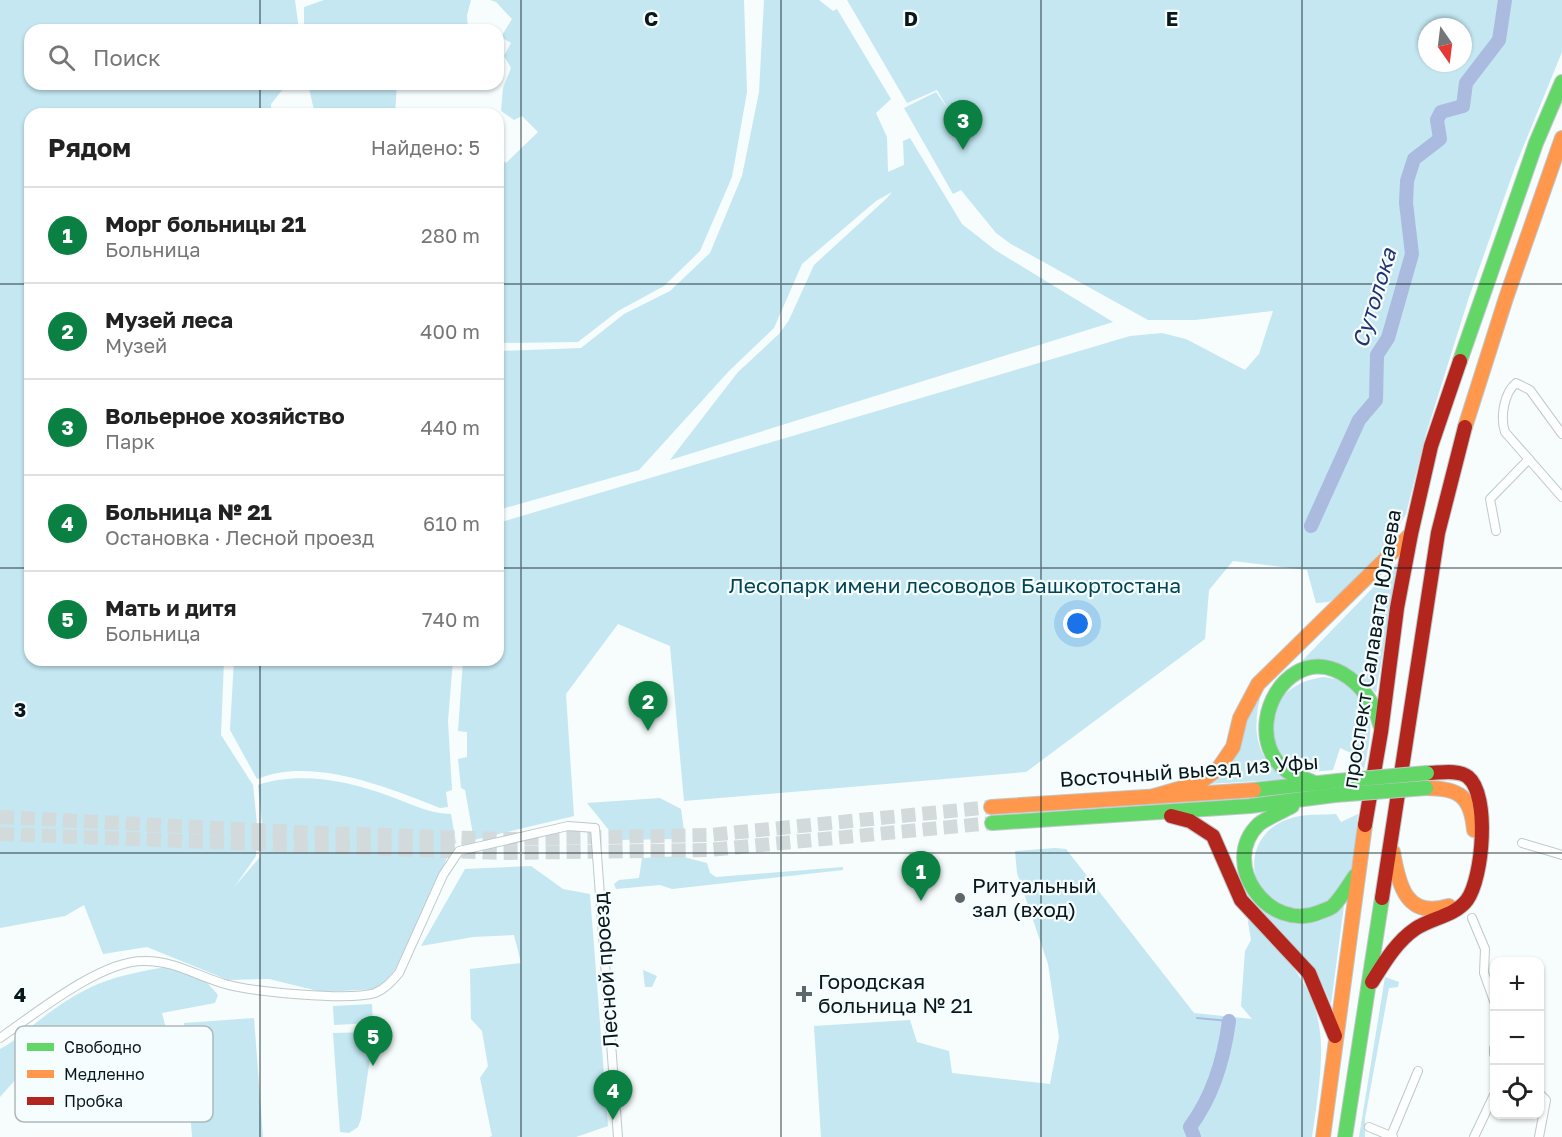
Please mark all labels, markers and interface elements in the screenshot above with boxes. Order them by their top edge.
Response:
text: C [644,6,658,30]
text: D [904,6,918,30]
text: E [1166,6,1178,30]
north arrow [1418,18,1472,72]
search box [24,24,504,90]
icon: search [45,41,78,74]
text: Поиск [93,44,161,71]
pin: 3 [944,100,982,150]
text: Рядом [48,132,131,163]
text: Найдено: 5 [371,135,480,159]
text: Морг больницы 21 [105,210,306,237]
text: 1 [62,223,73,247]
text: 280 m [421,223,480,247]
text: Больница [105,237,201,261]
water label: Сутолока [1346,244,1402,351]
text: Музей леса [105,306,233,333]
text: 2 [61,319,74,343]
text: 400 m [420,319,480,343]
text: Музей [105,333,167,357]
text: Вольерное хозяйство [105,402,345,429]
text: 3 [61,415,74,439]
text: 440 m [421,415,480,439]
text: Парк [105,429,155,453]
text: Больница № 21 [105,498,272,525]
street label: проспект Салавата Юлаева [1336,507,1406,790]
text: 4 [61,511,74,535]
text: 610 m [423,511,480,535]
text: Остановка · Лесной проезд [105,525,374,549]
park label: Лесопарк имени лесоводов Башкортостана [729,572,1181,598]
text: Мать и дитя [105,594,236,621]
text: 5 [61,607,74,631]
text: 740 m [422,607,480,631]
your location [1063,609,1092,638]
text: Больница [105,621,201,645]
pin: 2 [628,682,668,731]
text: 3 [14,697,26,721]
street label: Восточный выезд из Уфы [1058,748,1319,792]
pin: 1 [902,852,940,901]
place label: Ритуальный зал (вход) [972,872,1097,922]
street label: Лесной проезд [587,891,623,1049]
marker: Ритуальный зал (вход) [953,891,967,905]
map controls [1490,957,1544,1119]
button: + [1490,957,1544,1011]
place label: Городская больница № 21 [818,968,973,1018]
text: 4 [14,982,26,1006]
marker: Городская больница № 21 [795,985,813,1003]
button: − [1490,1011,1544,1065]
pin: 5 [354,1016,392,1066]
legend [15,1026,213,1122]
text: Свободно [64,1037,142,1057]
text: Медленно [64,1064,145,1084]
button: locate [1490,1065,1544,1119]
pin: 4 [594,1070,632,1120]
text: Пробка [64,1091,123,1111]

